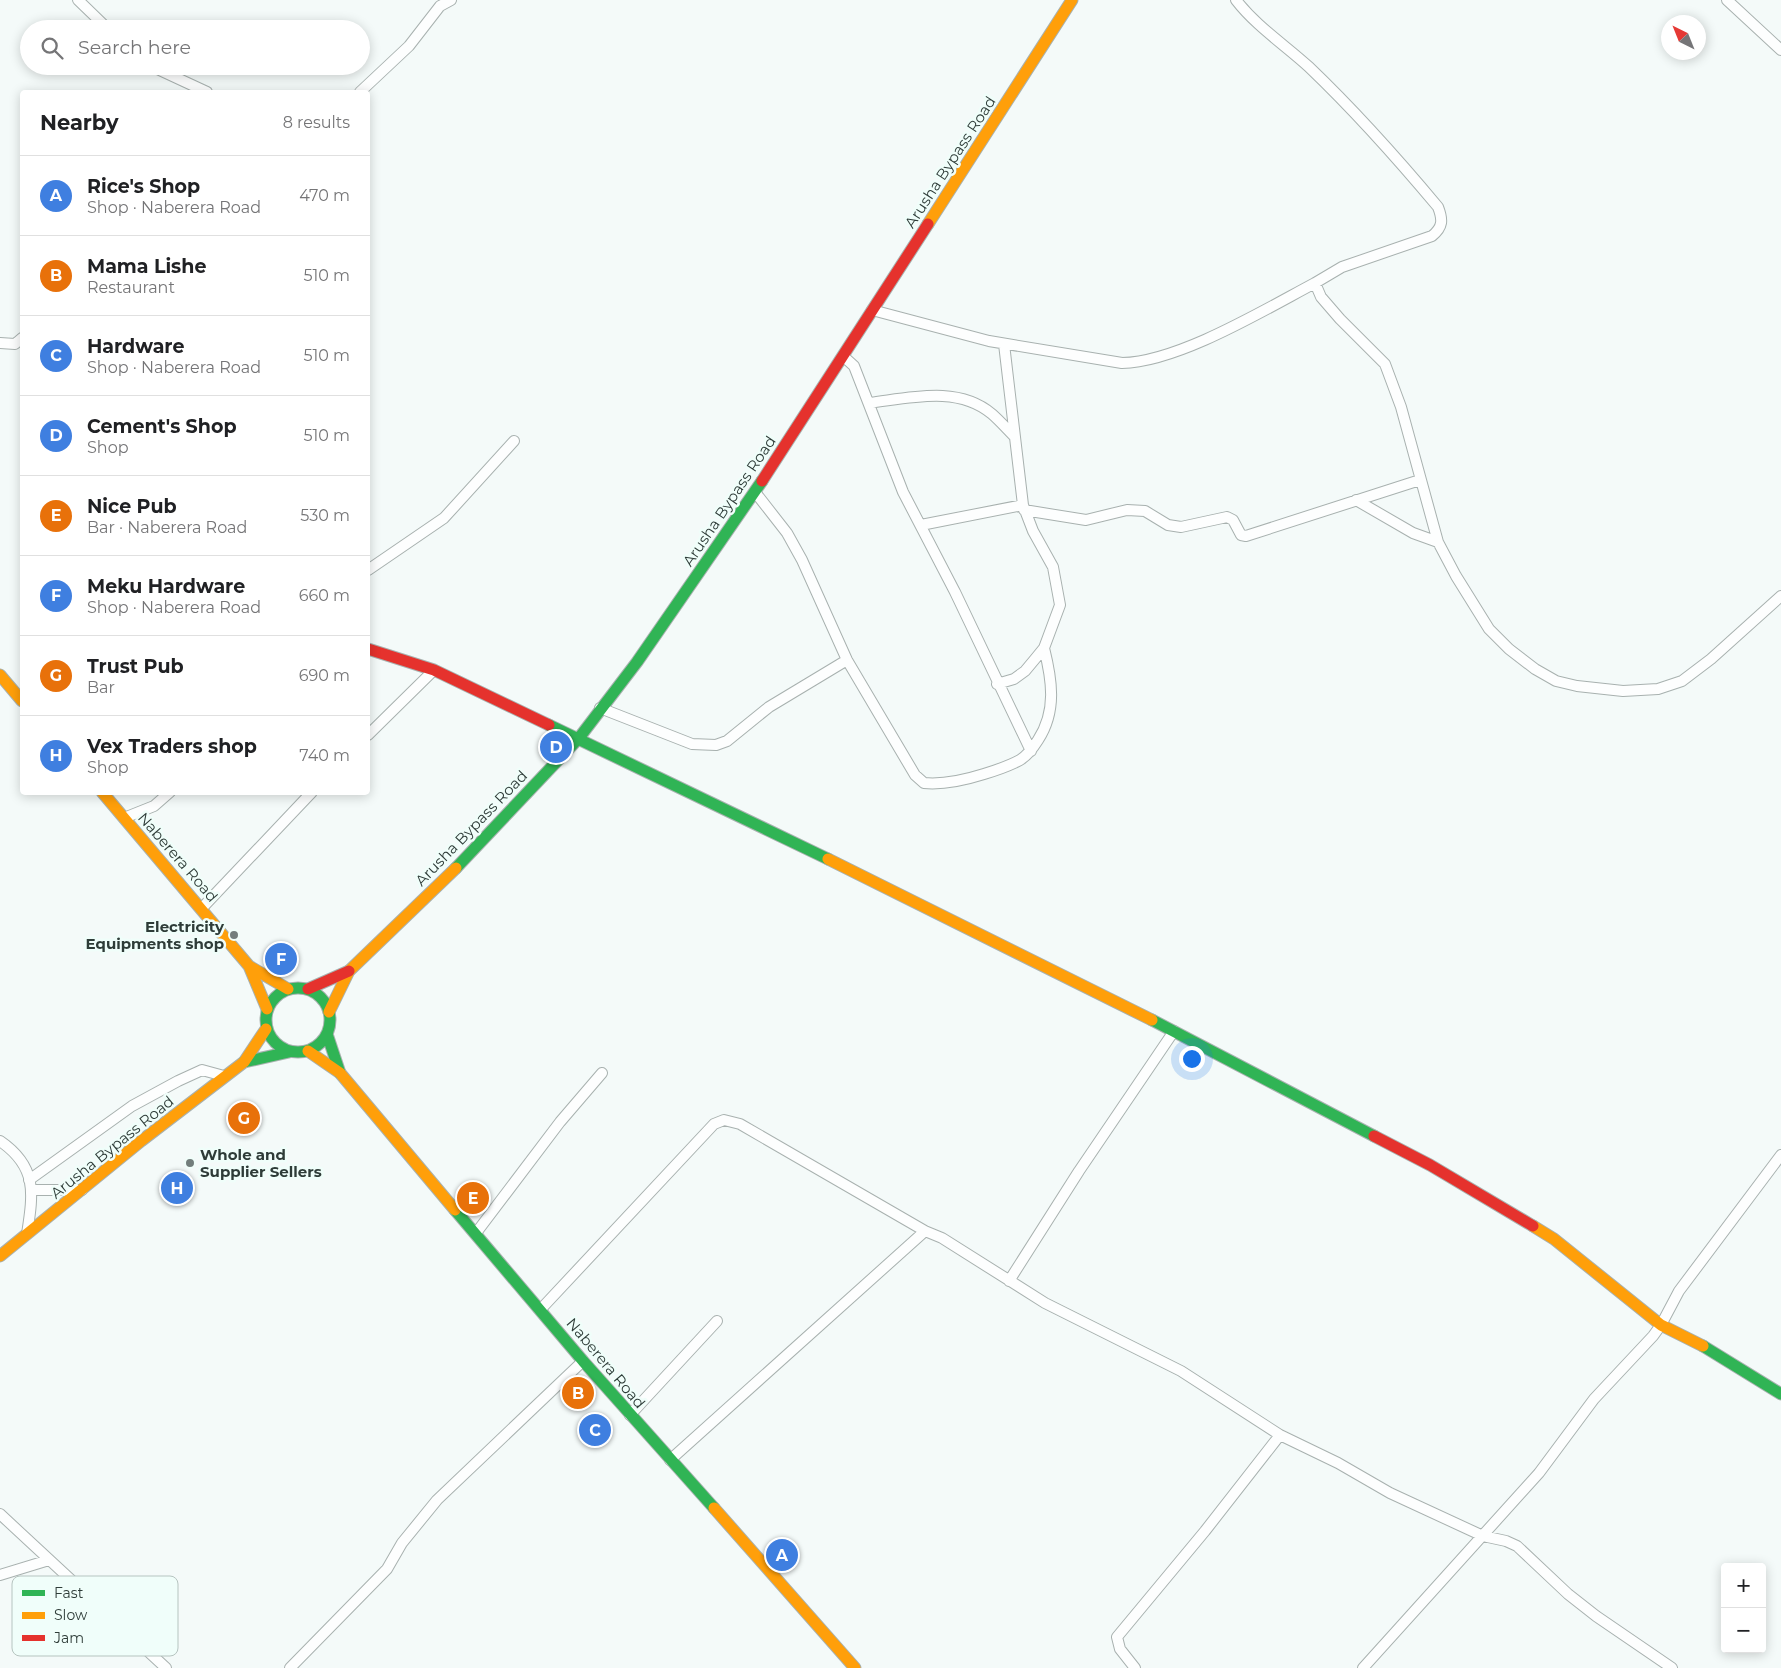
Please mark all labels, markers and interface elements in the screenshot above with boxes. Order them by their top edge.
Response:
north arrow [1661,15,1706,60]
search box [20,20,370,75]
icon: search [38,34,66,62]
text: Search here [78,36,191,59]
street label: Arusha Bypass Road [900,93,1000,231]
text: Nearby [40,110,119,135]
text: 8 results [283,113,350,132]
text: Rice's Shop [87,175,200,198]
text: A [50,186,62,205]
text: 470 m [299,186,350,205]
text: Shop · Naberera Road [87,198,261,217]
text: Mama Lishe [87,255,206,278]
text: B [50,266,62,285]
text: 510 m [303,266,350,285]
text: Restaurant [87,278,175,297]
text: Hardware [87,335,184,358]
text: C [50,346,62,365]
text: 510 m [303,346,350,365]
text: Shop · Naberera Road [87,358,261,377]
text: Cement's Shop [87,415,237,438]
text: D [49,426,63,445]
text: 510 m [303,426,350,445]
street label: Arusha Bypass Road [678,432,780,570]
text: Shop [87,438,129,457]
text: Nice Pub [87,495,177,518]
text: E [51,506,61,525]
text: 530 m [300,506,350,525]
text: Bar · Naberera Road [87,518,247,537]
text: Meku Hardware [87,575,245,598]
text: F [51,586,61,605]
text: 660 m [299,586,350,605]
text: Shop · Naberera Road [87,598,261,617]
text: Trust Pub [87,655,184,678]
text: G [50,666,62,685]
text: 690 m [299,666,350,685]
text: Bar [87,678,115,697]
pin: D [540,728,572,766]
text: Vex Traders shop [87,735,257,758]
text: H [50,746,62,765]
text: 740 m [299,746,350,765]
text: Shop [87,758,129,777]
street label: Arusha Bypass Road [411,766,531,890]
street label: Naberera Road [134,808,222,906]
place label: Electricity Equipments shop [86,917,225,953]
marker: Electricity Equipments shop [228,929,240,941]
pin: F [265,940,297,978]
your location [1179,1046,1205,1072]
street label: Arusha Bypass Road [46,1091,178,1203]
pin: G [228,1099,260,1137]
place label: Whole and Supplier Sellers [200,1145,322,1181]
marker: Whole and Supplier Sellers [184,1157,196,1169]
pin: H [161,1169,193,1207]
pin: E [457,1179,489,1217]
street label: Naberera Road [563,1314,649,1412]
pin: B [562,1374,594,1412]
pin: C [579,1411,611,1449]
pin: A [766,1536,798,1574]
map controls [1721,1563,1766,1653]
button: + [1721,1563,1766,1608]
legend [12,1576,178,1656]
text: Fast [54,1584,84,1602]
text: Slow [54,1606,88,1624]
button: − [1721,1608,1766,1653]
text: Jam [53,1629,84,1647]

